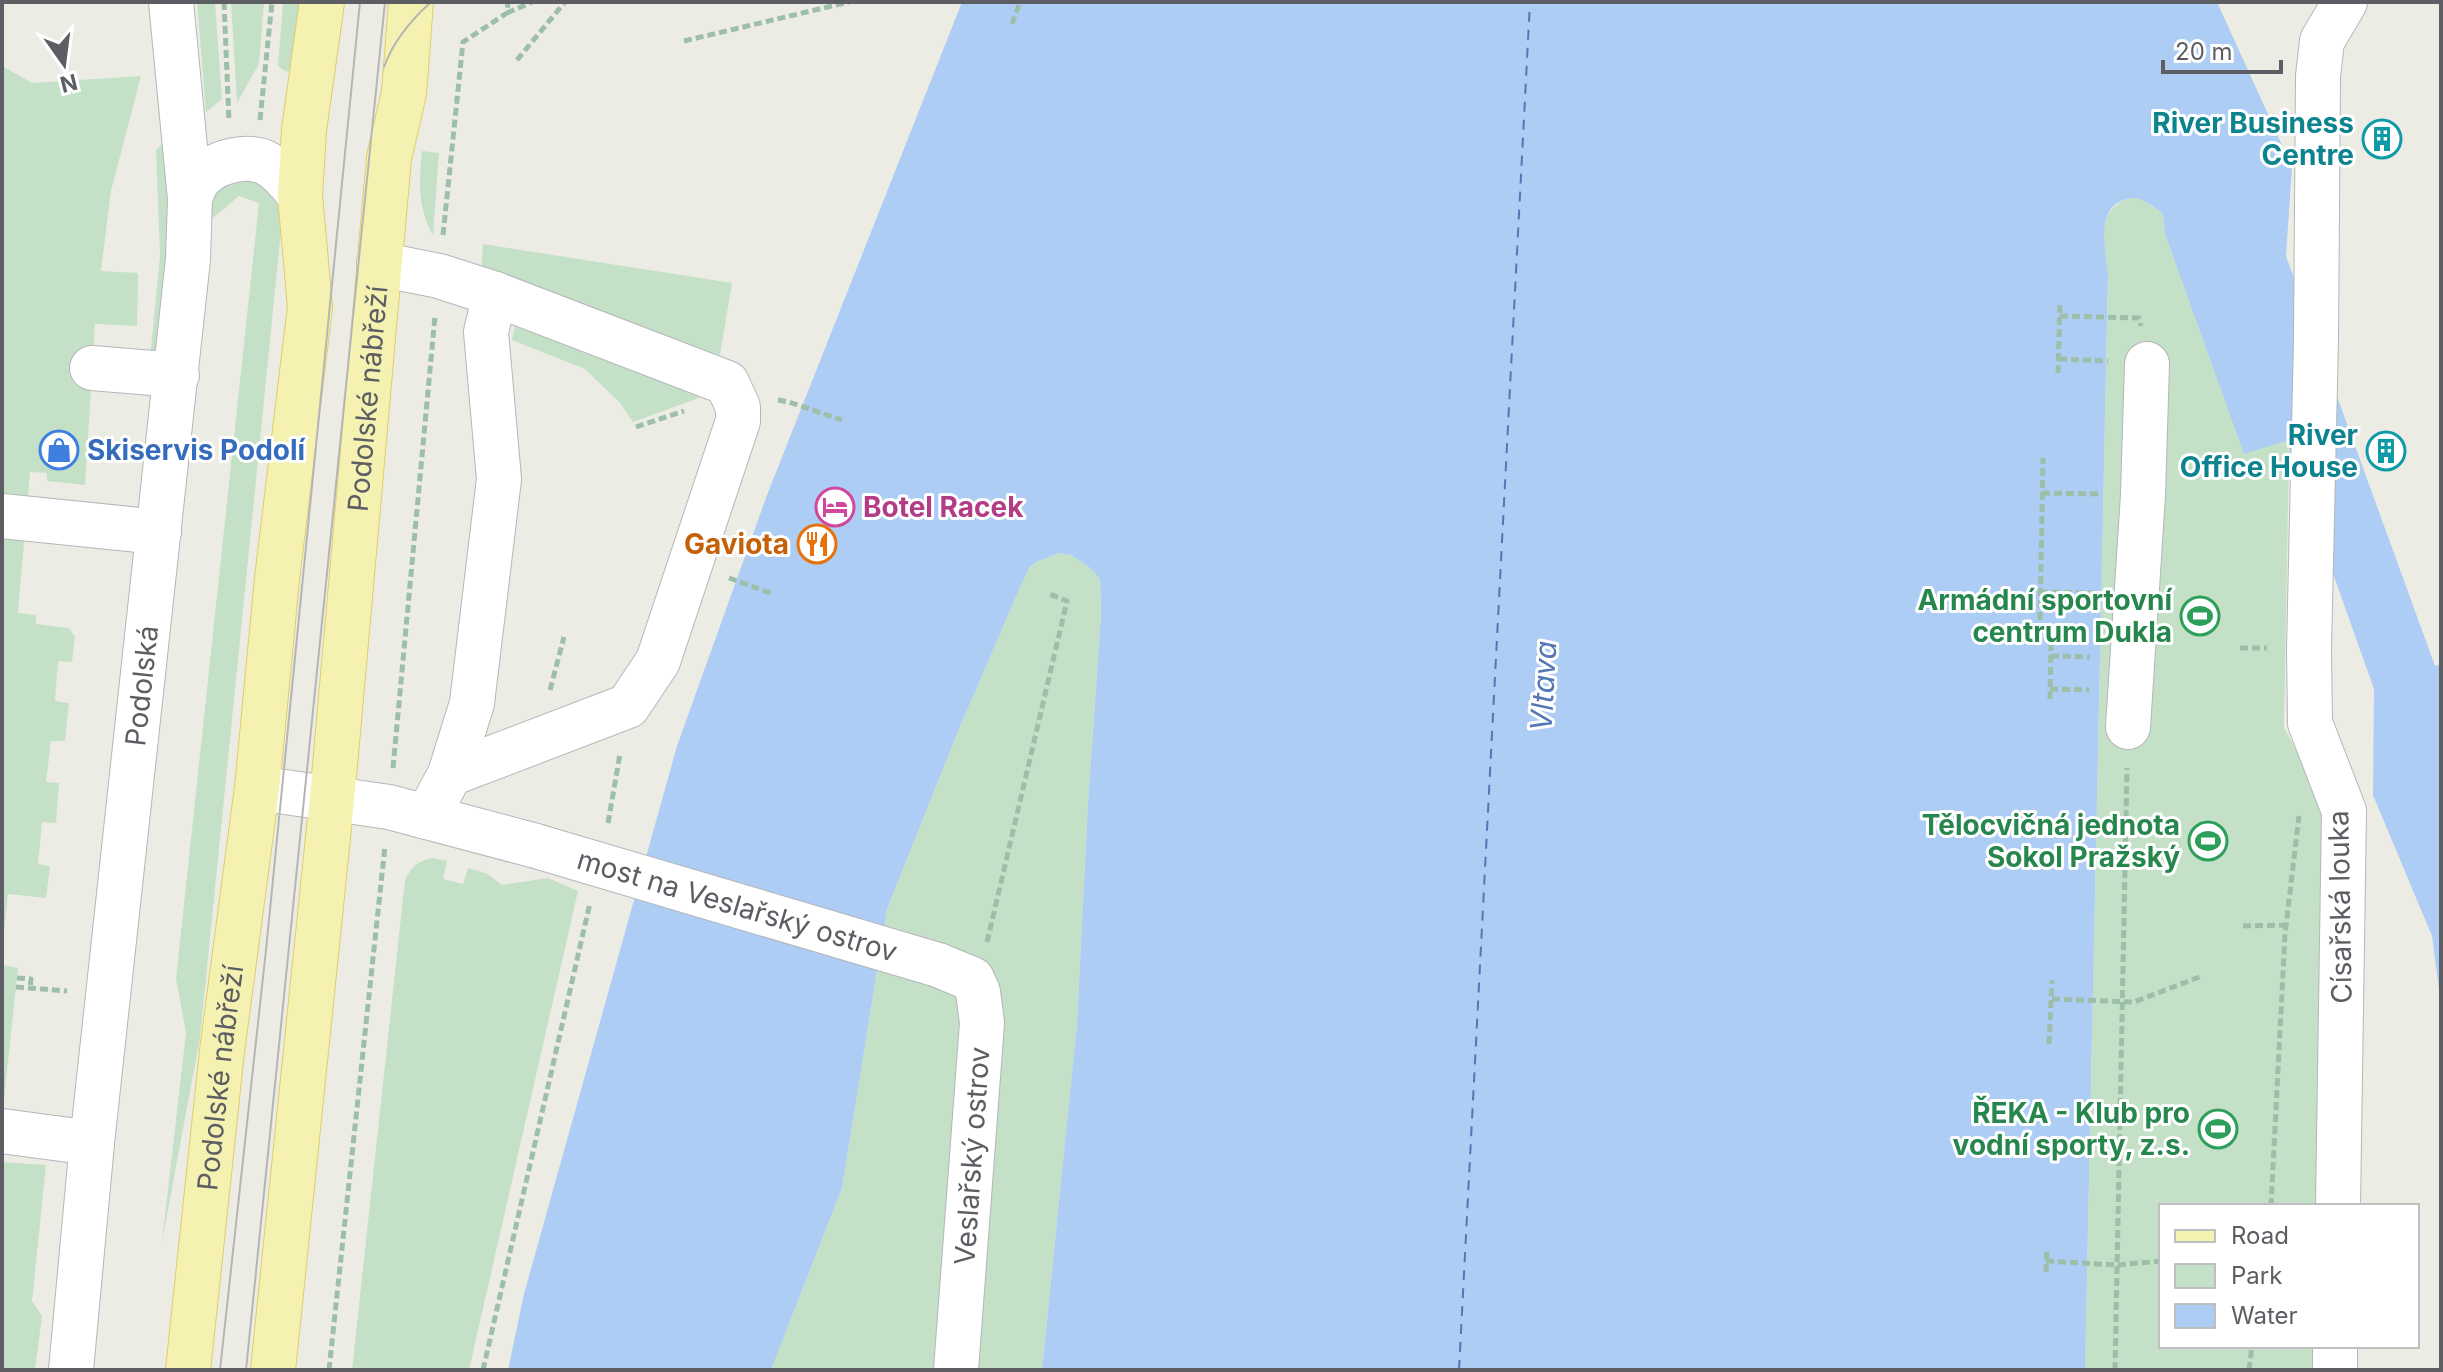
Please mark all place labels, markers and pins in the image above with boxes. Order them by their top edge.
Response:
place label: River Business Centre [2152,106,2354,172]
building icon: River Business Centre [2361,118,2403,160]
place label: River Office House [2180,418,2358,484]
shop icon: Skiservis Podolí [38,429,80,471]
building icon: River Office House [2365,430,2407,472]
place label: Skiservis Podolí [87,433,306,467]
hotel icon: Botel Racek [814,486,856,528]
place label: Botel Racek [863,490,1024,524]
restaurant icon: Gaviota [796,523,838,565]
place label: Gaviota [684,527,789,561]
place label: Armádní sportovní centrum Dukla [1917,583,2172,649]
sports icon: Armádní sportovní centrum Dukla [2179,595,2221,637]
place label: Tělocvičná jednota Sokol Pražský [1922,808,2180,874]
sports icon: Tělocvičná jednota Sokol Pražský [2187,820,2229,862]
place label: ŘEKA - Klub pro vodní sporty, z.s. [1953,1095,2190,1162]
sports icon: ŘEKA - Klub pro vodní sporty, z.s. [2197,1108,2239,1150]

